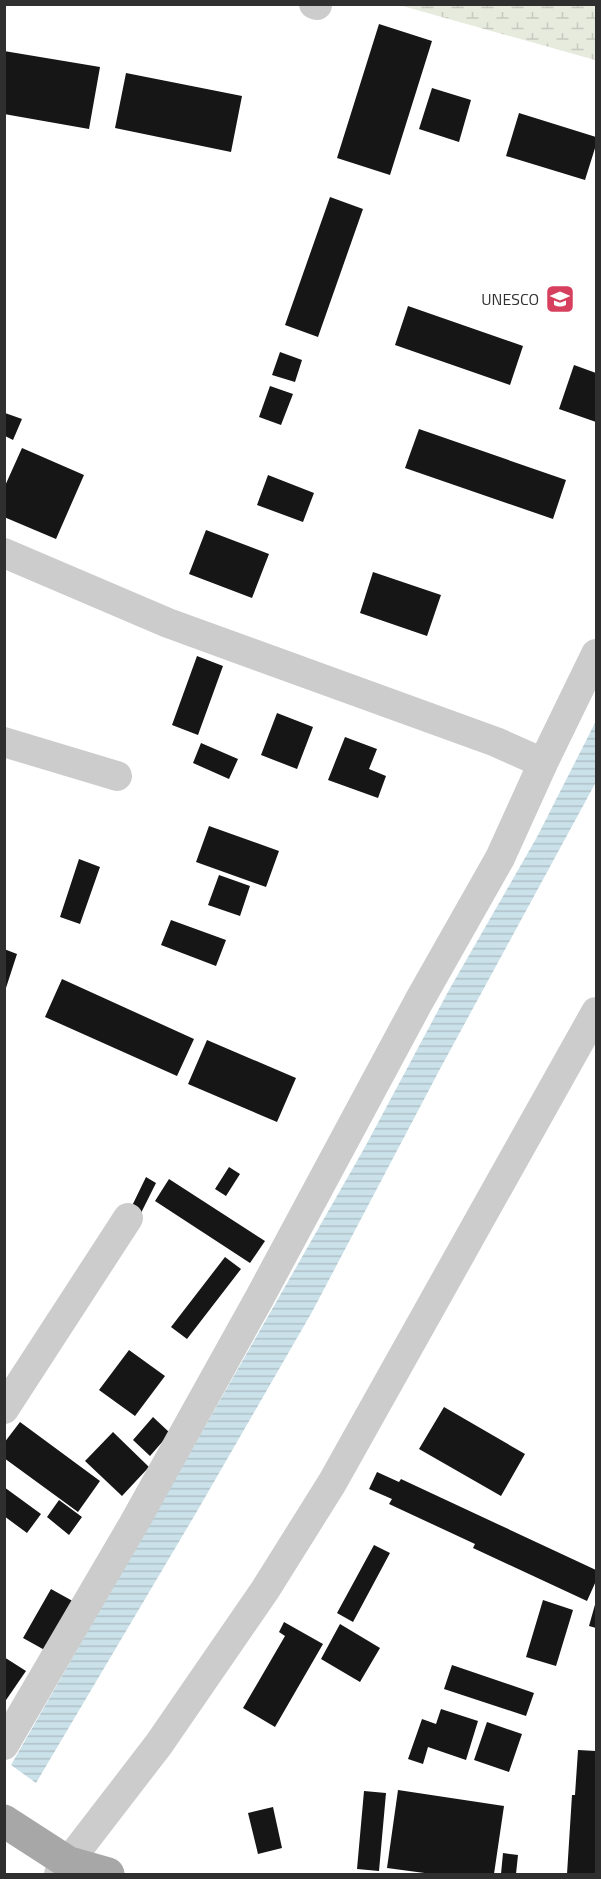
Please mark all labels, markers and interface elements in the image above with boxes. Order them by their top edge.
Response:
school or university icon: UNESCO [544,283,576,315]
place label: UNESCO [481,287,539,311]

